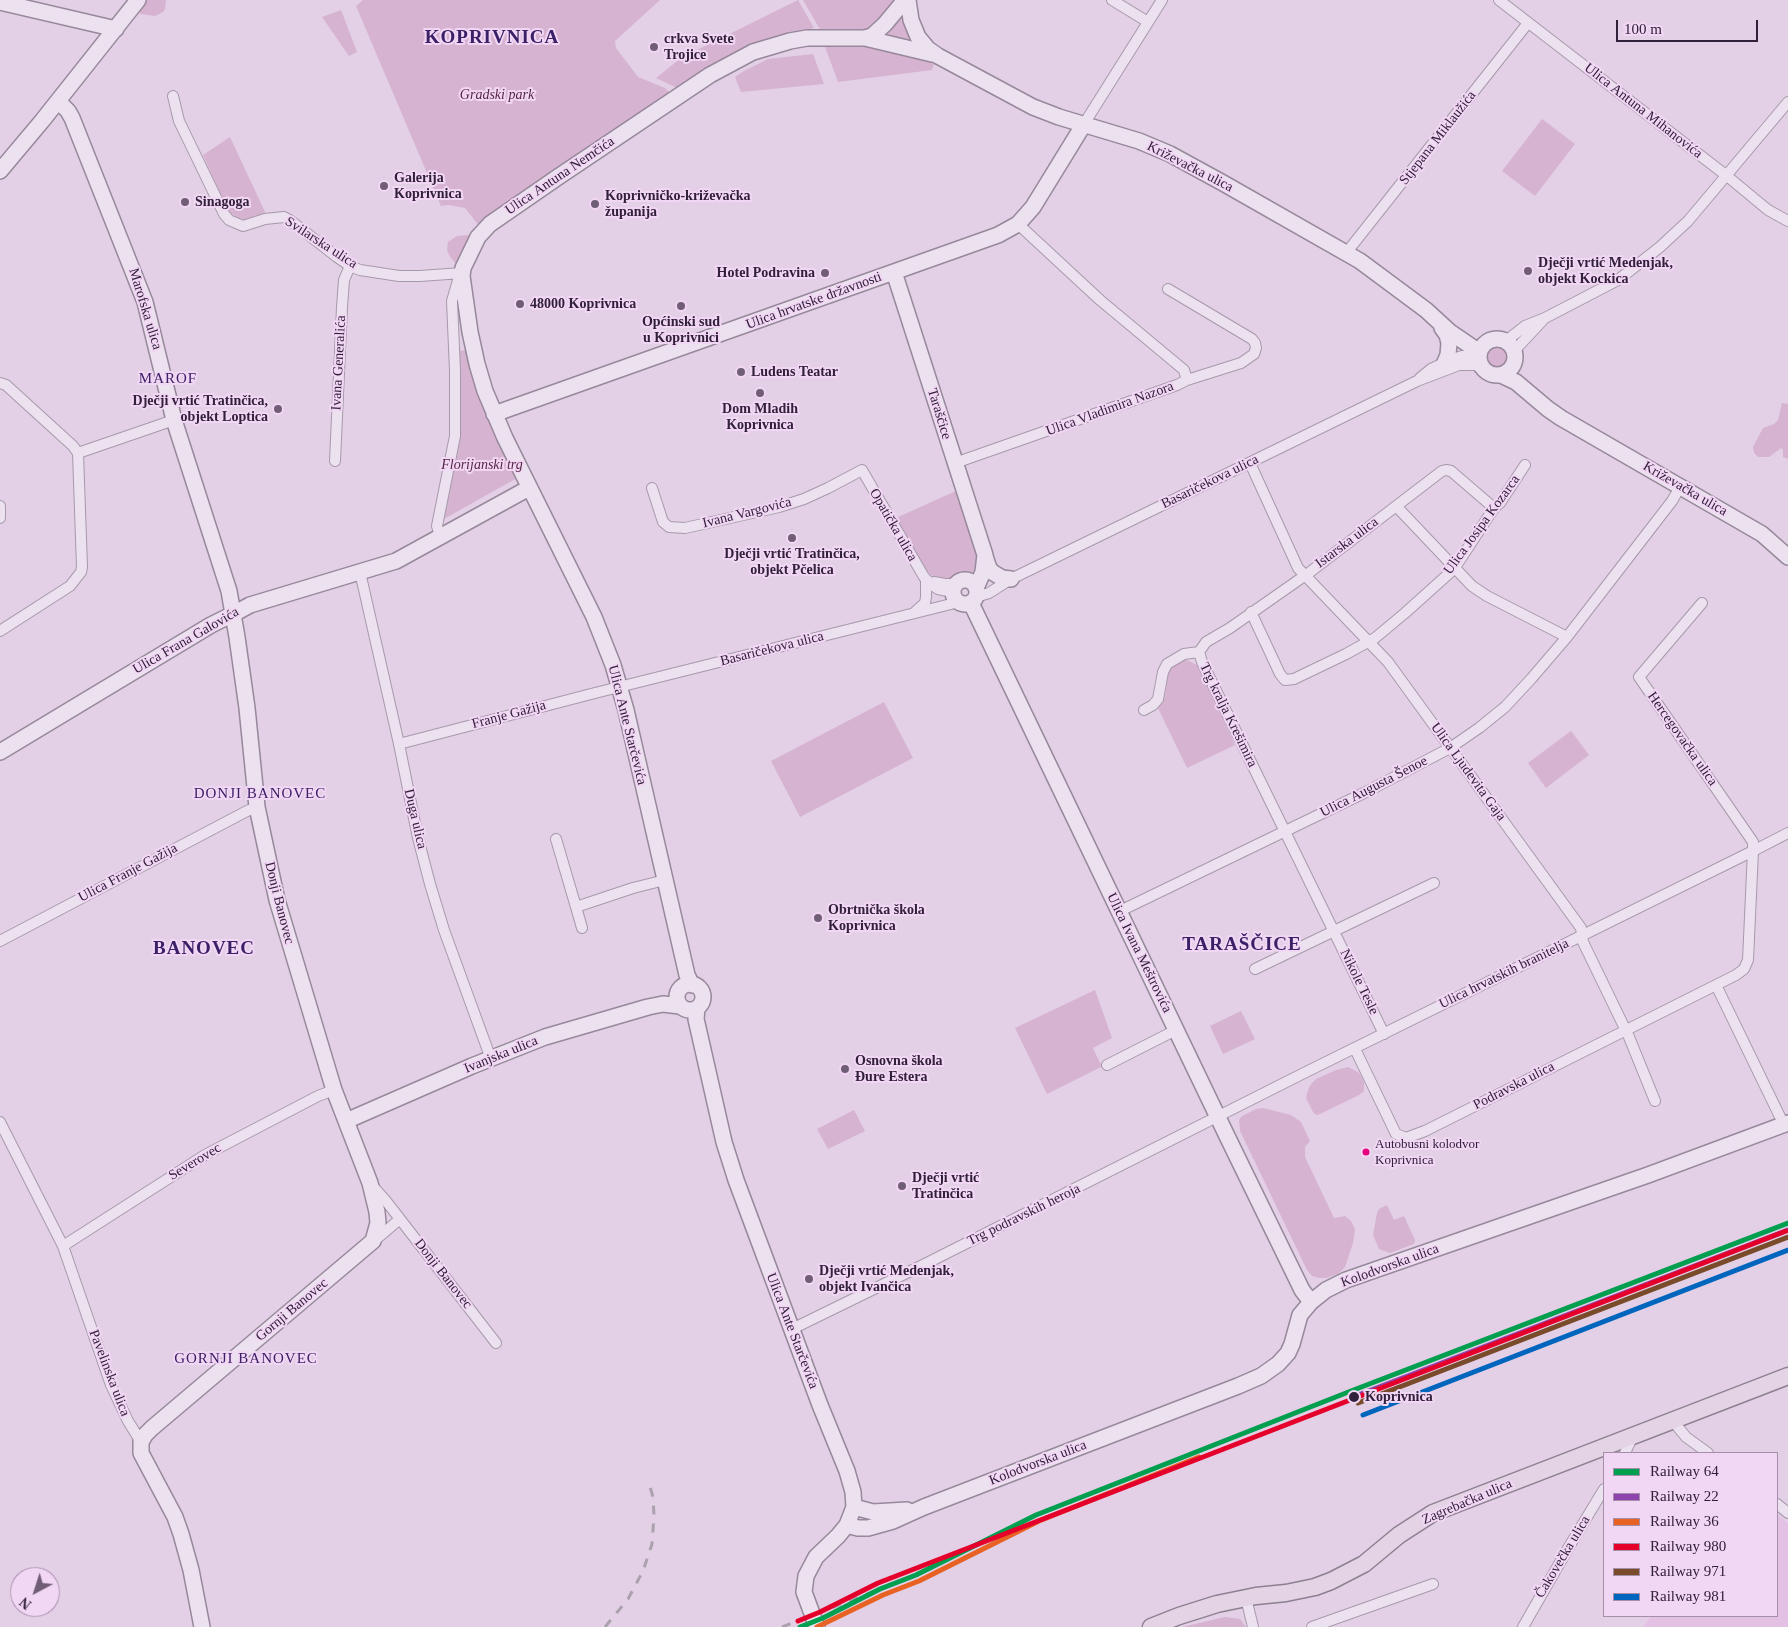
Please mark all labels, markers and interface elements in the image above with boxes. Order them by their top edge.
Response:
scale bar [1618,10,1760,42]
text: 100 m [1624,21,1662,37]
district label: KOPRIVNICA [423,27,561,49]
place label: crkva Svete Trojice [664,31,734,64]
marker: crkva Svete Trojice [648,41,660,53]
street label: Ulica Antuna Mihanovića [1581,60,1705,162]
park label: Gradski park [460,87,534,103]
street label: Stjepana Miklaužića [1396,88,1480,188]
street label: Ulica Antuna Nemčića [502,133,618,219]
street label: Križevačka ulica [1144,138,1236,196]
place label: Galerija Koprivnica [394,170,462,202]
marker: Galerija Koprivnica [378,180,390,192]
place label: Koprivničko-križevačka županija [605,188,750,220]
place label: Sinagoga [195,194,249,210]
marker: Sinagoga [179,196,191,208]
marker: Koprivničko-križevačka županija [589,198,601,210]
street label: Svilarska ulica [282,213,360,273]
place label: Dječji vrtić Medenjak, objekt Kockica [1538,255,1673,288]
place label: Hotel Podravina [717,265,815,281]
marker: Dječji vrtić Medenjak, objekt Kockica [1522,265,1534,277]
street label: Marofska ulica [125,266,165,352]
marker: Hotel Podravina [819,267,831,279]
street label: Ulica hrvatske državnosti [744,269,884,333]
place label: 48000 Koprivnica [530,296,636,312]
marker: 48000 Koprivnica [514,298,526,310]
marker: Općinski sud u Koprivnici [675,300,687,312]
place label: Općinski sud u Koprivnici [642,314,720,347]
street label: Ivana Generalića [328,315,350,411]
place label: Ludens Teatar [751,364,838,380]
marker: Ludens Teatar [735,366,747,378]
district label: MAROF [138,370,198,388]
street label: Ulica Vladimira Nazora [1044,378,1176,440]
street label: Taraščice [923,386,955,442]
marker: Dom Mladih Koprivnica [754,387,766,399]
place label: Dječji vrtić Tratinčica, objekt Loptica [133,393,268,426]
place label: Dom Mladih Koprivnica [722,401,798,434]
marker: Dječji vrtić Tratinčica, objekt Loptica [272,403,284,415]
street label: Basaričekova ulica [1159,451,1261,513]
park label: Florijanski trg [441,457,523,473]
street label: Križevačka ulica [1640,458,1730,520]
street label: Ulica Josipa Kozarca [1440,472,1524,578]
street label: Opatička ulica [865,486,921,564]
street label: Ivana Vargovića [701,494,793,532]
street label: Istarska ulica [1312,514,1382,572]
marker: Dječji vrtić Tratinčica, objekt Pčelica [786,532,798,544]
place label: Dječji vrtić Tratinčica, objekt Pčelica [724,546,860,578]
street label: Ulica Frana Galovića [130,604,242,678]
street label: Basaričekova ulica [718,628,826,670]
street label: Trg kralja Krešimira [1195,660,1261,770]
street label: Ulica Ante Starčevića [604,663,650,787]
street label: Hercegovačka ulica [1643,689,1721,789]
street label: Franje Gažija [470,697,548,733]
street label: Ulica Ljudevita Gaja [1427,720,1509,824]
street label: Ulica Augusta Šenoe [1318,753,1430,821]
district label: DONJI BANOVEC [192,785,328,803]
street label: Duga ulica [400,787,430,851]
street label: Ulica Franje Gažija [76,840,180,906]
street label: Donji Banovec [261,860,297,946]
street label: Ulica Ivana Meštrovića [1103,890,1175,1016]
place label: Obrtnička škola Koprivnica [828,902,925,934]
marker: Obrtnička škola Koprivnica [812,912,824,924]
district label: TARAŠČICE [1181,934,1303,956]
street label: Ulica hrvatskih branitelja [1436,935,1572,1013]
district label: BANOVEC [152,938,256,960]
street label: Nikole Tesle [1336,946,1382,1018]
street label: Ivanjska ulica [462,1033,540,1077]
place label: Osnovna škola Đure Estera [855,1053,943,1086]
street label: Podravska ulica [1471,1058,1557,1114]
marker: Osnovna škola Đure Estera [839,1063,851,1075]
place label: Autobusni kolodvor Koprivnica [1375,1137,1479,1168]
street label: Severovec [166,1140,224,1184]
marker: Autobusni kolodvor Koprivnica [1361,1147,1371,1157]
place label: Dječji vrtić Tratinčica [912,1170,979,1202]
marker: Dječji vrtić Tratinčica [896,1180,908,1192]
street label: Trg podravskih heroja [965,1180,1083,1250]
street label: Donji Banovec [410,1236,476,1312]
street label: Kolodvorska ulica [1339,1240,1441,1292]
place label: Dječji vrtić Medenjak, objekt Ivančica [819,1263,954,1295]
street label: Ulica Ante Starčevića [762,1271,822,1391]
marker: Dječji vrtić Medenjak, objekt Ivančica [803,1273,815,1285]
street label: Gornji Banovec [252,1275,332,1345]
street label: Pavelinska ulica [85,1327,133,1419]
district label: GORNJI BANOVEC [172,1350,320,1368]
place label: Koprivnica [1365,1389,1433,1405]
marker: Koprivnica [1347,1390,1361,1404]
street label: Kolodvorska ulica [987,1437,1089,1489]
legend [1603,1452,1778,1617]
text: Railway 64 [1650,1463,1719,1479]
street label: Zagrebačka ulica [1420,1476,1514,1528]
text: Railway 22 [1650,1488,1719,1504]
street label: Čakovečka ulica [1532,1513,1594,1601]
text: Railway 36 [1650,1513,1719,1529]
text: Railway 980 [1650,1538,1726,1554]
text: Railway 971 [1650,1563,1726,1579]
north arrow [10,1567,60,1617]
text: Railway 981 [1650,1588,1726,1604]
text: N [17,1594,34,1612]

